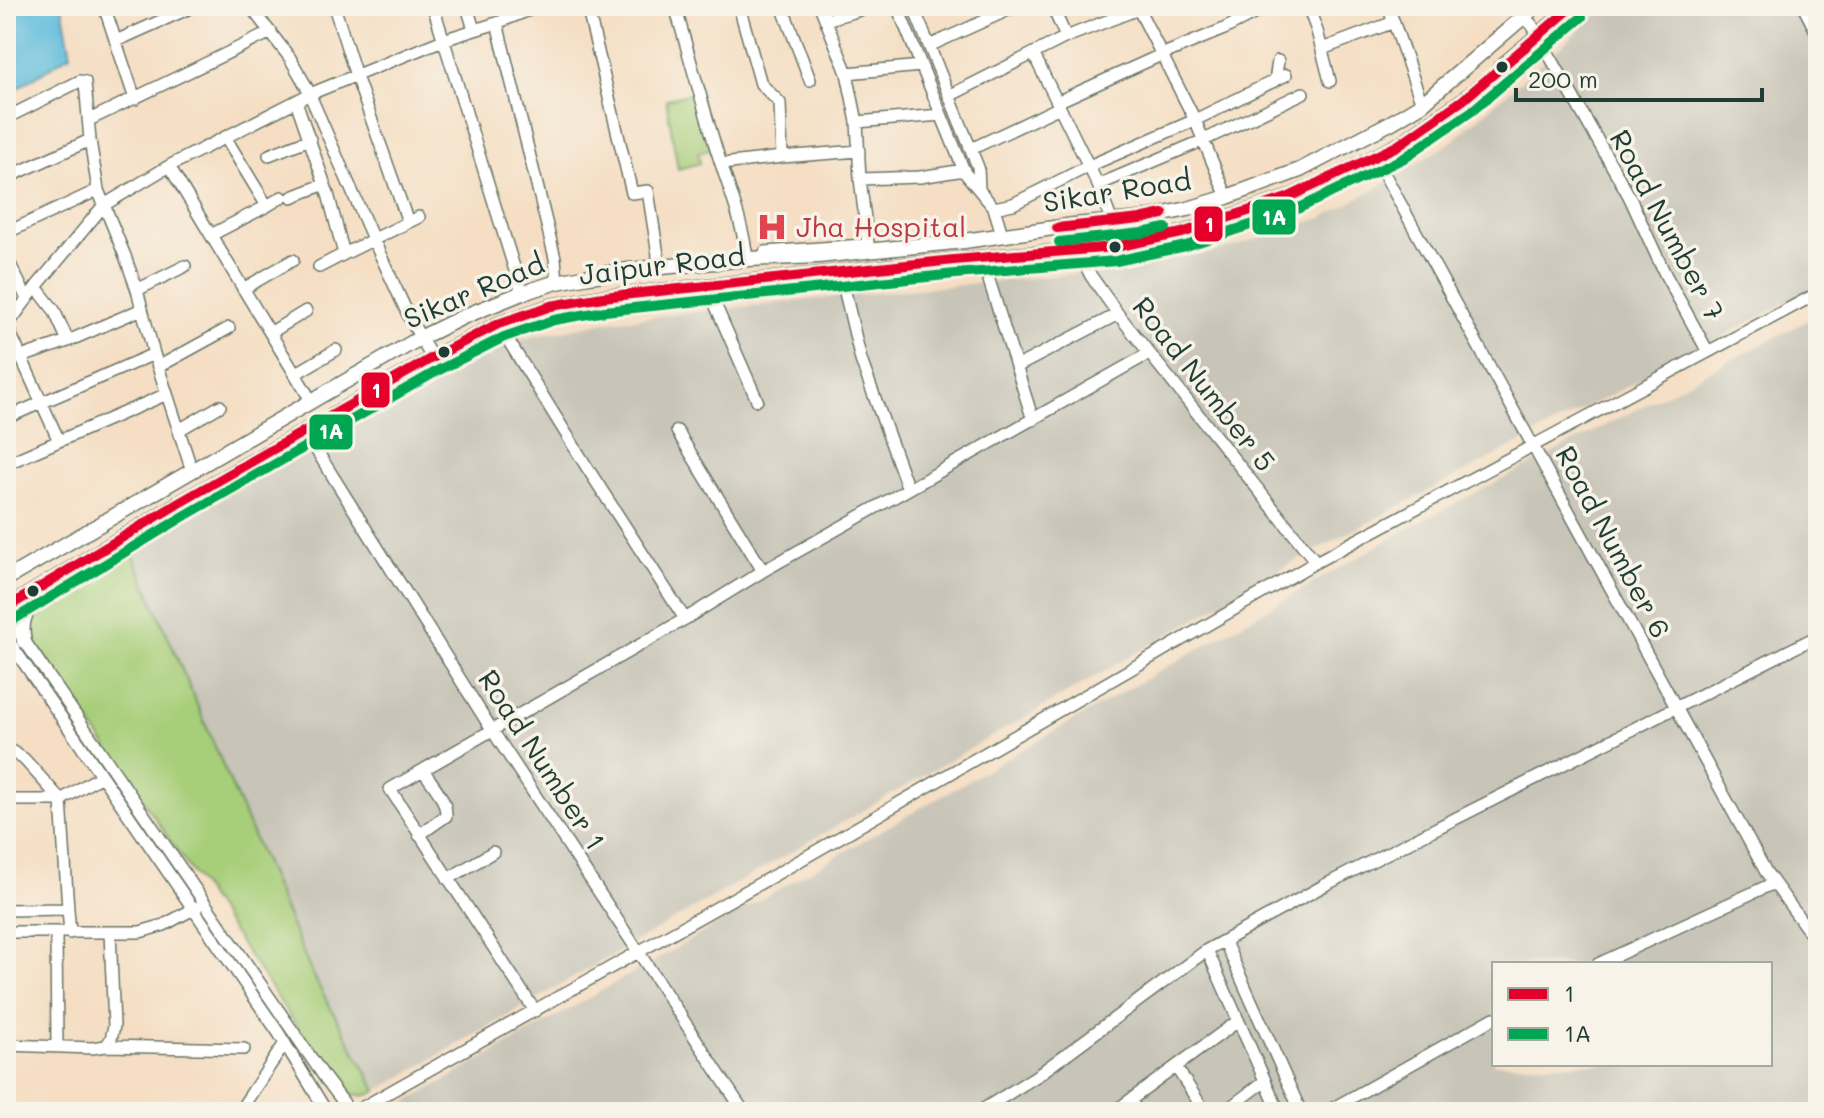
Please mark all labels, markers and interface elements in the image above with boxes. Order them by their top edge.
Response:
scale bar [1516,52,1762,102]
unlabelled marker [1494,59,1510,75]
text: 200 m [1528,63,1598,94]
street label: Road Number 7 [1603,123,1733,326]
street label: Sikar Road [1040,161,1193,219]
line badge: 1A [1251,198,1297,236]
text: 1A [1261,202,1287,231]
line badge: 1 [1193,205,1224,243]
place label: Jha Hospital [796,208,966,244]
text: 1 [1204,209,1214,238]
hospital icon: Jha Hospital [755,210,789,244]
street label: Jaipur Road [577,236,747,292]
unlabelled marker [1107,239,1123,255]
street label: Sikar Road [398,244,549,336]
street label: Road Number 5 [1125,289,1284,478]
unlabelled marker [436,344,452,360]
line badge: 1 [360,371,391,409]
text: 1 [371,375,381,404]
line badge: 1A [308,413,354,451]
text: 1A [318,416,344,445]
street label: Road Number 6 [1548,439,1680,644]
unlabelled marker [25,583,41,599]
street label: Road Number 1 [471,663,615,856]
legend [1492,962,1772,1066]
text: 1 [1564,977,1575,1008]
text: 1A [1564,1017,1591,1048]

